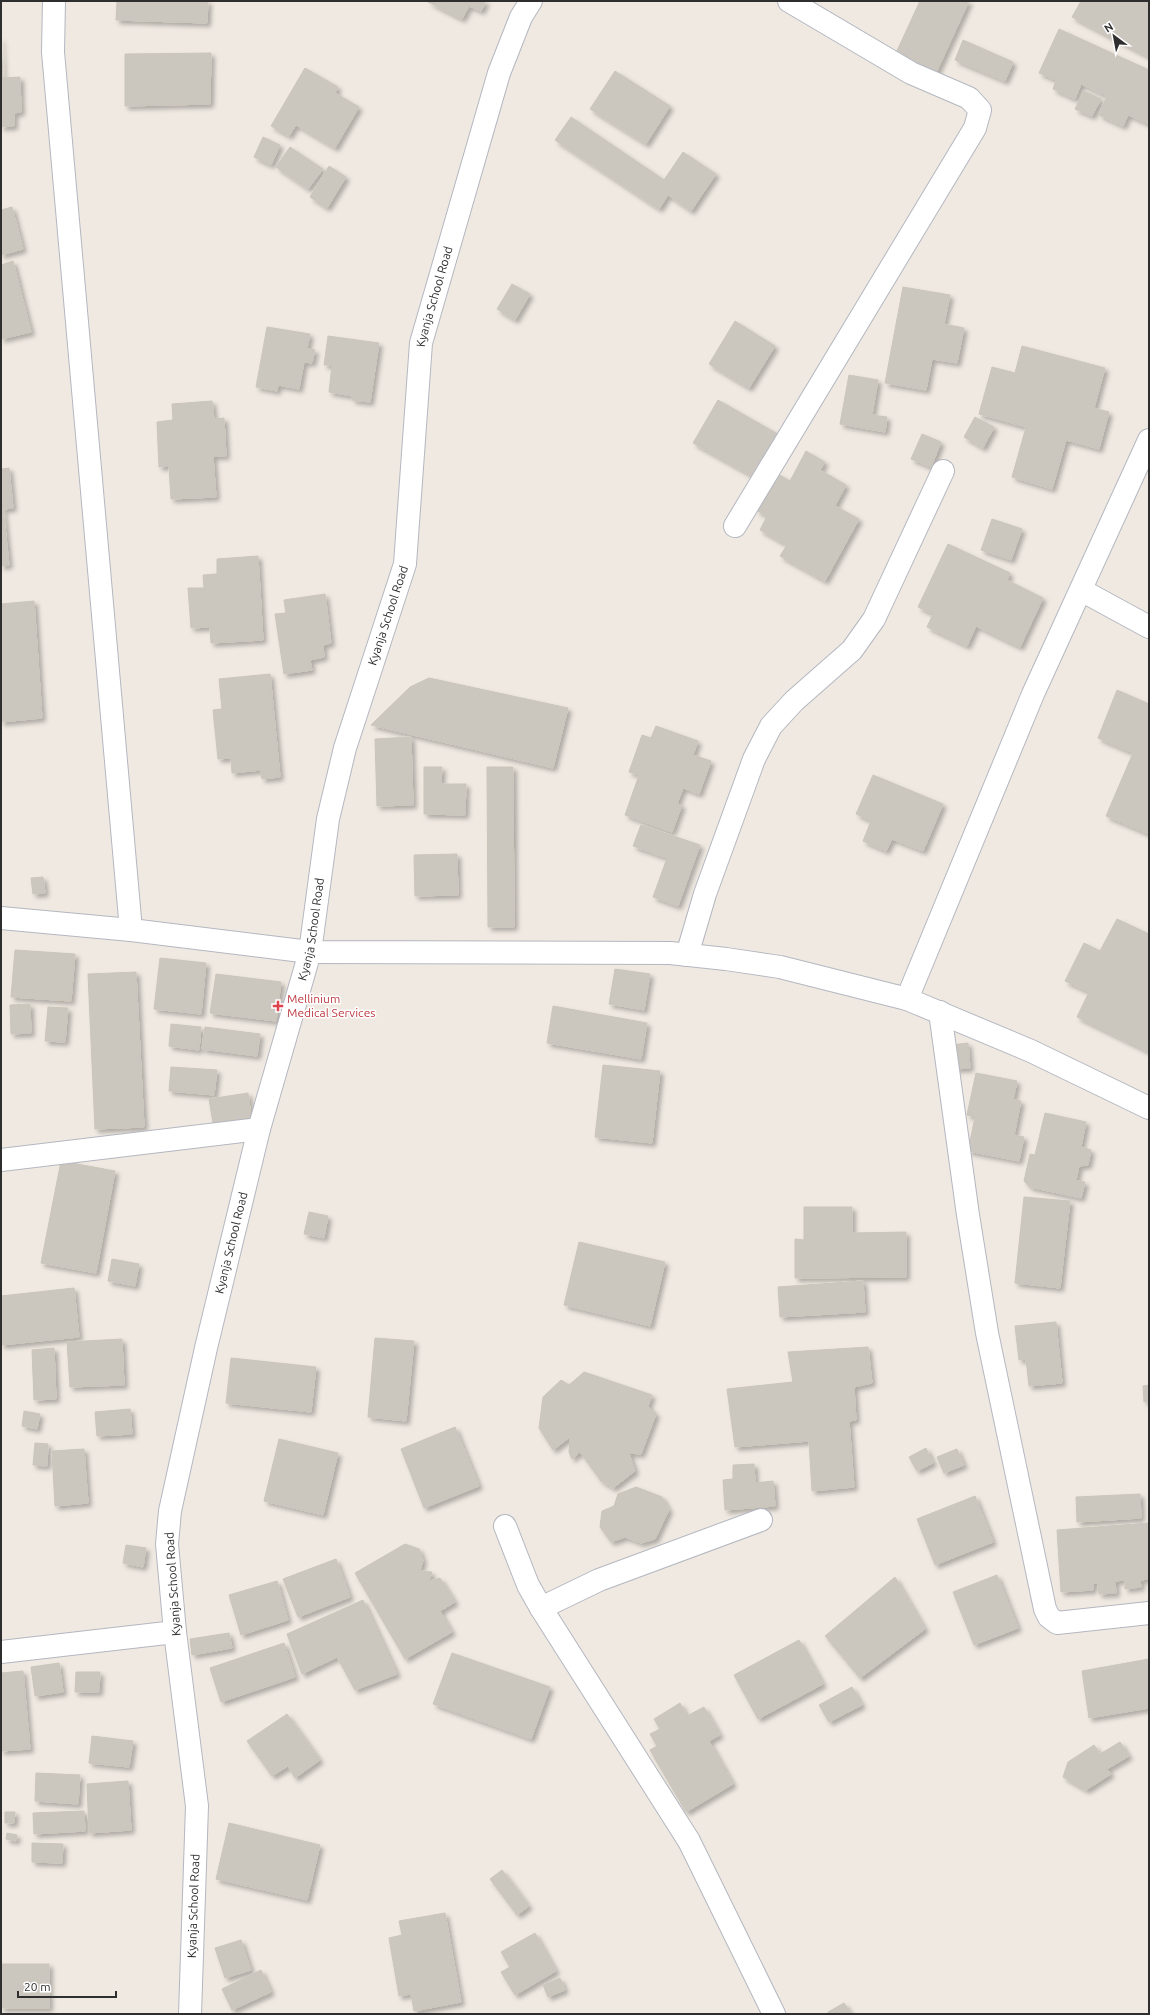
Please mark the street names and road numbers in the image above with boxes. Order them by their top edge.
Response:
street label: Kyanja School Road [414,245,455,347]
street label: Kyanja School Road [365,564,410,667]
street label: Kyanja School Road [295,877,326,982]
street label: Kyanja School Road [212,1191,250,1295]
street label: Kyanja School Road [162,1532,183,1636]
street label: Kyanja School Road [185,1854,201,1958]

